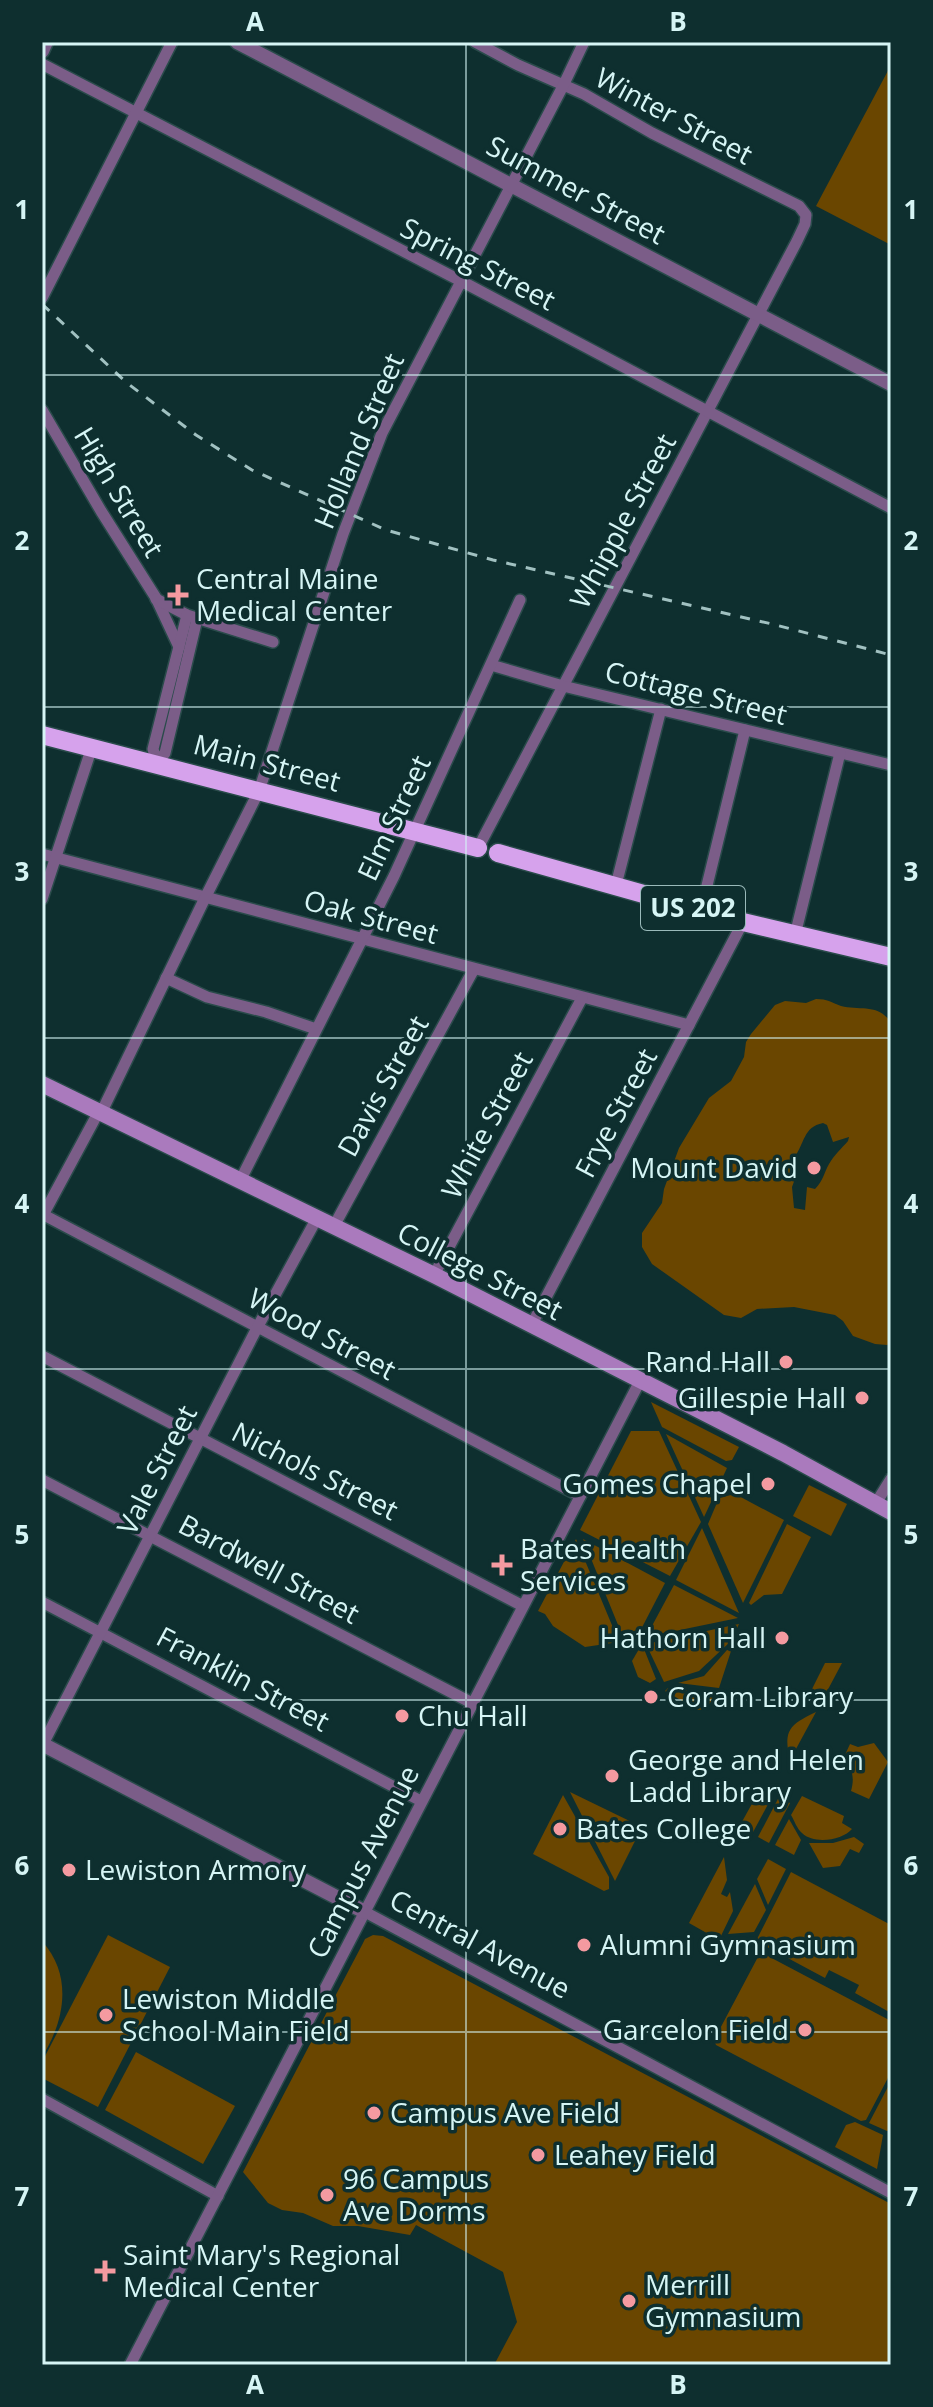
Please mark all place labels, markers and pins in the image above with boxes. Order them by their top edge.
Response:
place label: Central Maine Medical Center [196,559,393,629]
marker: Central Maine Medical Center [167,584,189,606]
place label: Mount David [630,1148,798,1186]
marker: Mount David [805,1159,823,1177]
place label: Rand Hall [645,1342,770,1380]
marker: Rand Hall [777,1353,795,1371]
place label: Gillespie Hall [678,1378,846,1416]
marker: Gillespie Hall [853,1389,871,1407]
place label: Gomes Chapel [562,1464,752,1502]
marker: Gomes Chapel [759,1475,777,1493]
place label: Bates Health Services [520,1529,686,1599]
marker: Bates Health Services [491,1554,513,1576]
place label: Hathorn Hall [600,1618,766,1656]
marker: Hathorn Hall [773,1629,791,1647]
place label: Coram Library [667,1677,854,1715]
marker: Coram Library [642,1688,660,1706]
place label: Chu Hall [418,1696,528,1734]
marker: Chu Hall [393,1707,411,1725]
place label: George and Helen Ladd Library [628,1740,864,1810]
marker: George and Helen Ladd Library [603,1767,621,1785]
place label: Bates College [576,1809,751,1847]
marker: Bates College [551,1820,569,1838]
place label: Lewiston Armory [85,1850,307,1888]
marker: Lewiston Armory [60,1861,78,1879]
place label: Alumni Gymnasium [600,1925,856,1963]
marker: Alumni Gymnasium [575,1936,593,1954]
place label: Lewiston Middle School Main Field [122,1979,350,2049]
marker: Lewiston Middle School Main Field [97,2006,115,2024]
place label: Garcelon Field [603,2010,789,2048]
marker: Garcelon Field [796,2021,814,2039]
place label: Campus Ave Field [390,2093,620,2131]
marker: Campus Ave Field [365,2104,383,2122]
place label: Leahey Field [554,2135,716,2173]
marker: Leahey Field [529,2146,547,2164]
place label: 96 Campus Ave Dorms [343,2159,489,2229]
marker: 96 Campus Ave Dorms [318,2186,336,2204]
place label: Saint Mary's Regional Medical Center [123,2235,400,2305]
marker: Saint Mary's Regional Medical Center [94,2260,116,2282]
place label: Merrill Gymnasium [645,2265,802,2335]
marker: Merrill Gymnasium [620,2292,638,2310]

